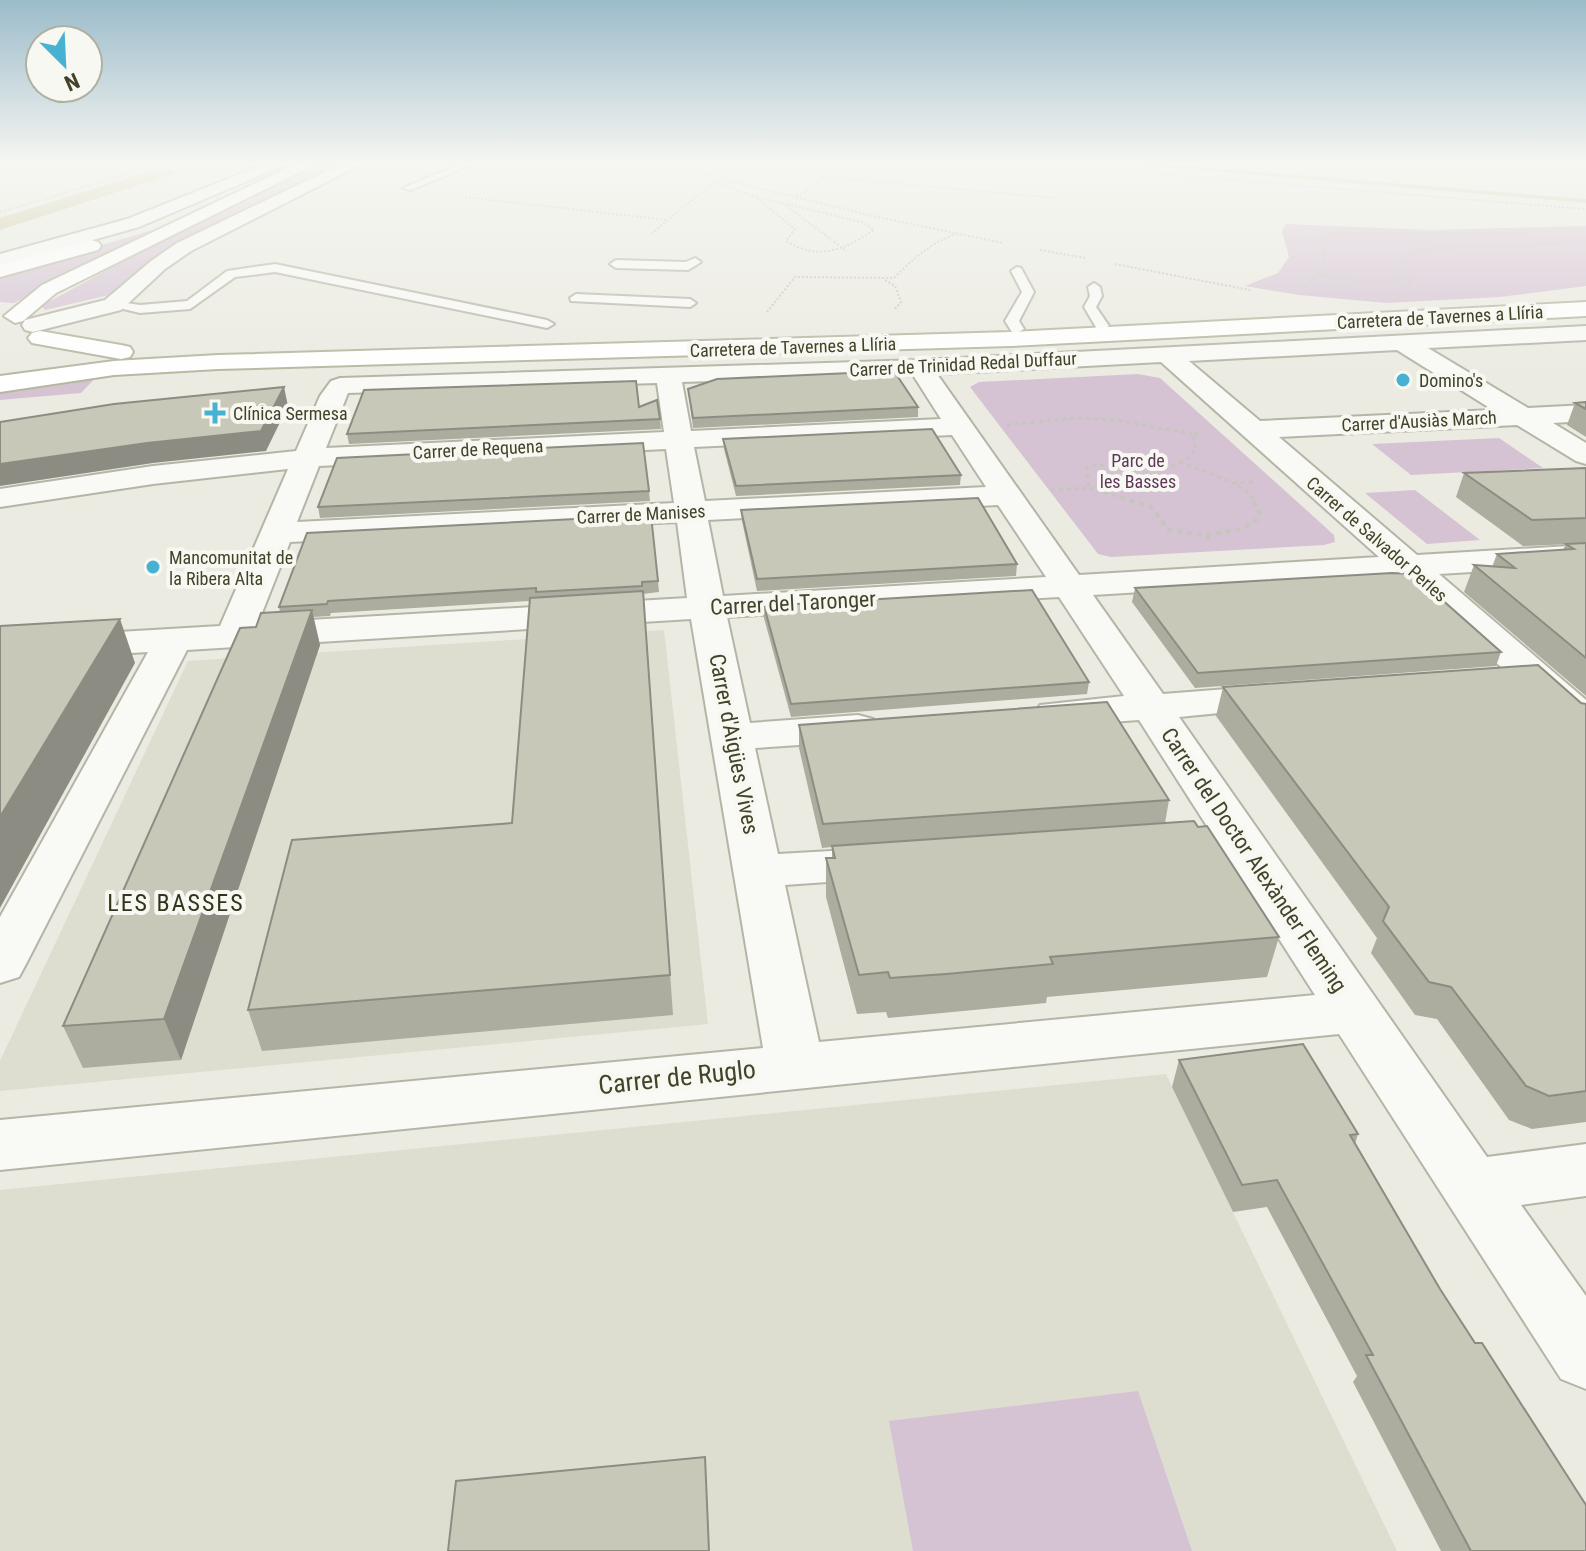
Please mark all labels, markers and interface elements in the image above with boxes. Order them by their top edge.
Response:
north arrow [24,24,104,104]
text: N [61,68,83,96]
street label: Carretera de Tavernes a Llíria [1336,301,1544,333]
street label: Carretera de Tavernes a Llíria [689,333,897,361]
street label: Carrer de Trinidad Redal Duffaur [849,348,1078,380]
place label: Domino's [1419,370,1483,391]
marker: Domino's [1394,371,1412,389]
marker: Clínica Sermesa [204,402,226,424]
place label: Clínica Sermesa [233,403,348,424]
street label: Carrer d'Ausiàs March [1341,406,1497,436]
street label: Carrer de Requena [412,435,544,463]
park label: Parc de les Basses [1100,450,1176,492]
street label: Carrer de Salvador Perles [1302,472,1452,606]
street label: Carrer de Manises [576,500,706,528]
place label: Mancomunitat de la Ribera Alta [169,547,293,589]
marker: Mancomunitat de la Ribera Alta [144,558,162,576]
street label: Carrer del Taronger [709,586,877,620]
street label: Carrer d'Aigües Vives [704,652,764,836]
street label: Carrer del Doctor Alexànder Fleming [1156,723,1352,997]
district label: LES BASSES [107,889,245,917]
street label: Carrer de Ruglo [597,1054,757,1100]

